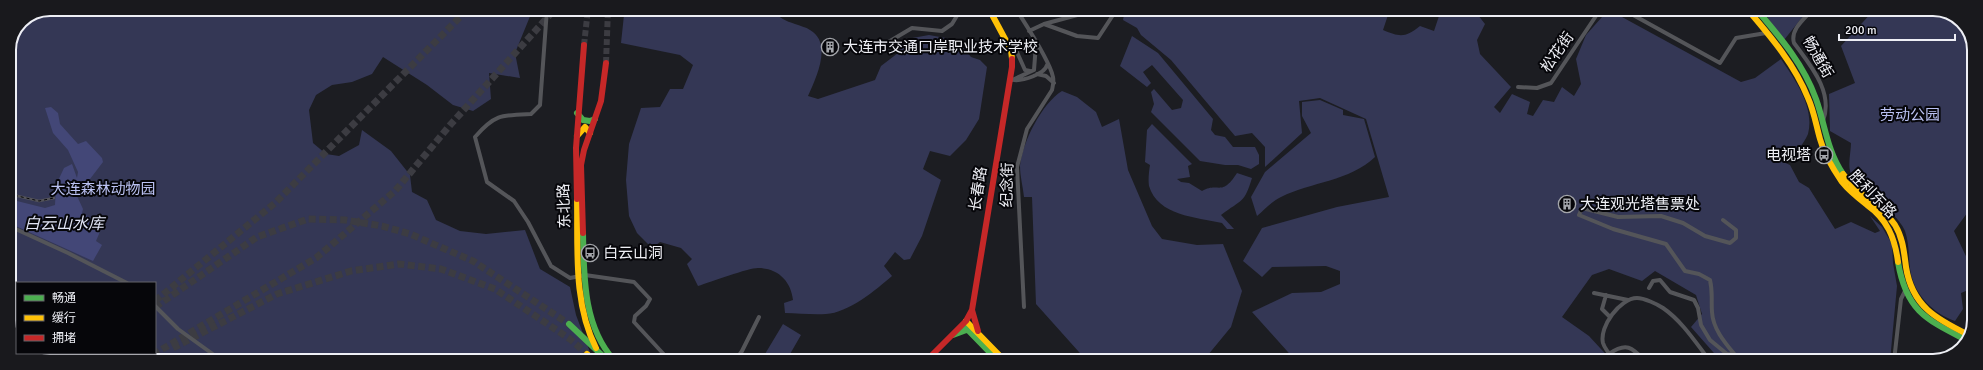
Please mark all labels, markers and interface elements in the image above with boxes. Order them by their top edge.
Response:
scale bar [1839,16,1955,42]
text: 200 m [1845,23,1877,38]
street label: 松花街 [1537,28,1577,76]
street label: 畅通街 [1799,33,1837,81]
building icon: 大连市交通口岸职业技术学校 [820,37,840,57]
place label: 大连市交通口岸职业技术学校 [843,38,1038,56]
park label: 劳动公园 [1880,106,1940,124]
bus stop icon: 电视塔 [1814,145,1834,165]
place label: 电视塔 [1766,146,1811,164]
street label: 纪念街 [998,162,1016,208]
street label: 长春路 [966,165,990,213]
street label: 胜利东路 [1846,166,1900,222]
park label: 大连森林动物园 [50,180,156,198]
street label: 东北路 [554,183,574,229]
building icon: 大连观光塔售票处 [1557,194,1577,214]
place label: 大连观光塔售票处 [1580,195,1700,213]
water label: 白云山水库 [24,214,107,234]
bus stop icon: 白云山洞 [580,243,600,263]
place label: 白云山洞 [603,244,663,262]
legend [16,282,156,354]
text: 畅通 [52,291,76,306]
text: 缓行 [52,311,76,326]
text: 拥堵 [52,331,76,346]

